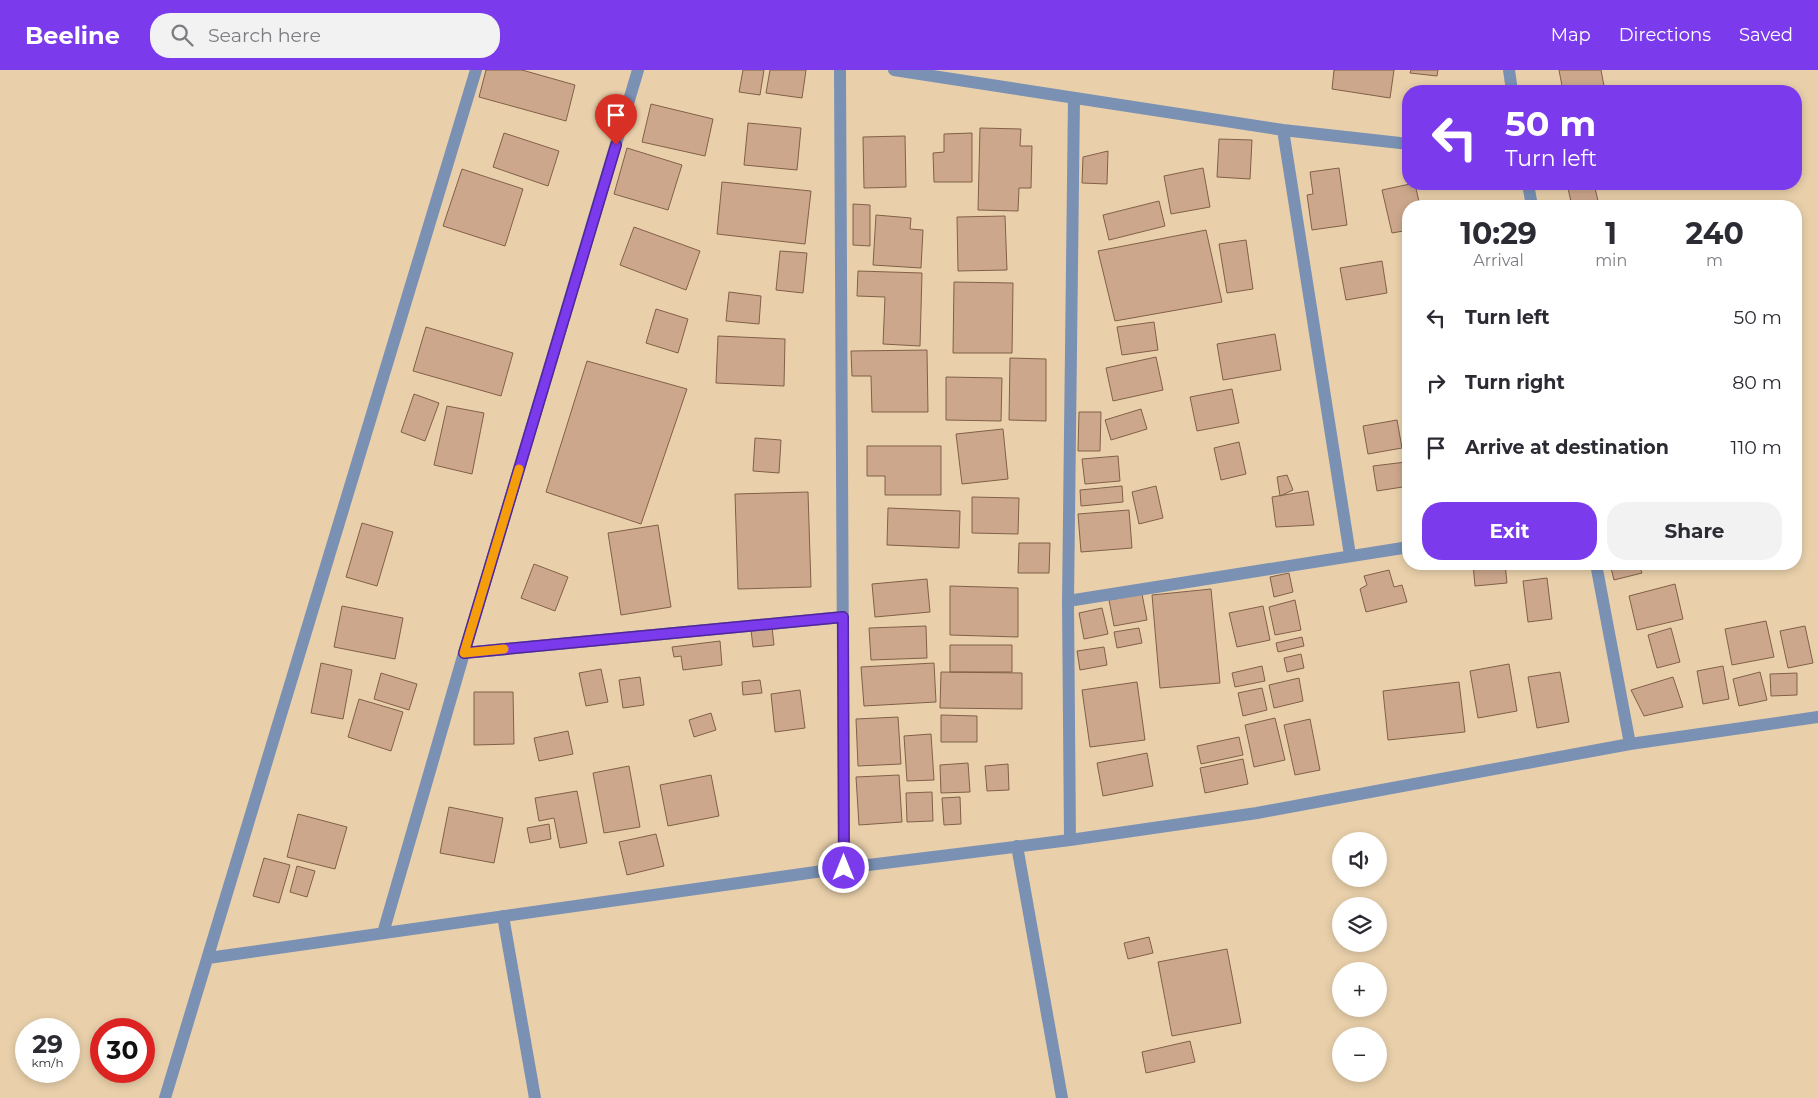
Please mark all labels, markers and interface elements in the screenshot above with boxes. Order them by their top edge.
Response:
search box [150,13,500,58]
text: Beeline [25,21,120,50]
icon: search [168,21,196,49]
text: Search here [208,24,321,47]
text: Map [1551,24,1591,46]
text: Directions [1619,24,1711,46]
text: Saved [1739,24,1793,46]
pin [595,94,637,145]
icon: arrive [602,101,630,129]
text: 50 m [1505,102,1596,145]
icon: left [1422,105,1487,170]
text: Turn left [1505,145,1597,172]
text: 10:29 [1460,215,1537,252]
text: 1 [1605,215,1617,252]
text: 240 [1685,215,1744,252]
text: Arrival [1473,251,1524,270]
text: min [1595,251,1627,270]
text: m [1706,251,1723,270]
icon: left [1422,304,1450,332]
text: Turn left [1465,306,1550,329]
text: 50 m [1734,306,1782,329]
icon: right [1422,369,1450,397]
text: Turn right [1465,371,1565,394]
text: 80 m [1732,371,1782,394]
icon: arrive [1422,434,1450,462]
text: Arrive at destination [1465,436,1669,459]
text: 110 m [1731,436,1782,459]
button: Exit [1422,502,1597,560]
button: Share [1607,502,1782,560]
map controls [1332,832,1387,1082]
button: sound [1332,832,1387,887]
position arrow [817,841,869,893]
button: layers [1332,897,1387,952]
button: + [1332,962,1387,1017]
speed limit sign: 30 [90,1018,155,1083]
button: − [1332,1027,1387,1082]
text: 29 [32,1029,63,1059]
text: km/h [31,1055,64,1070]

